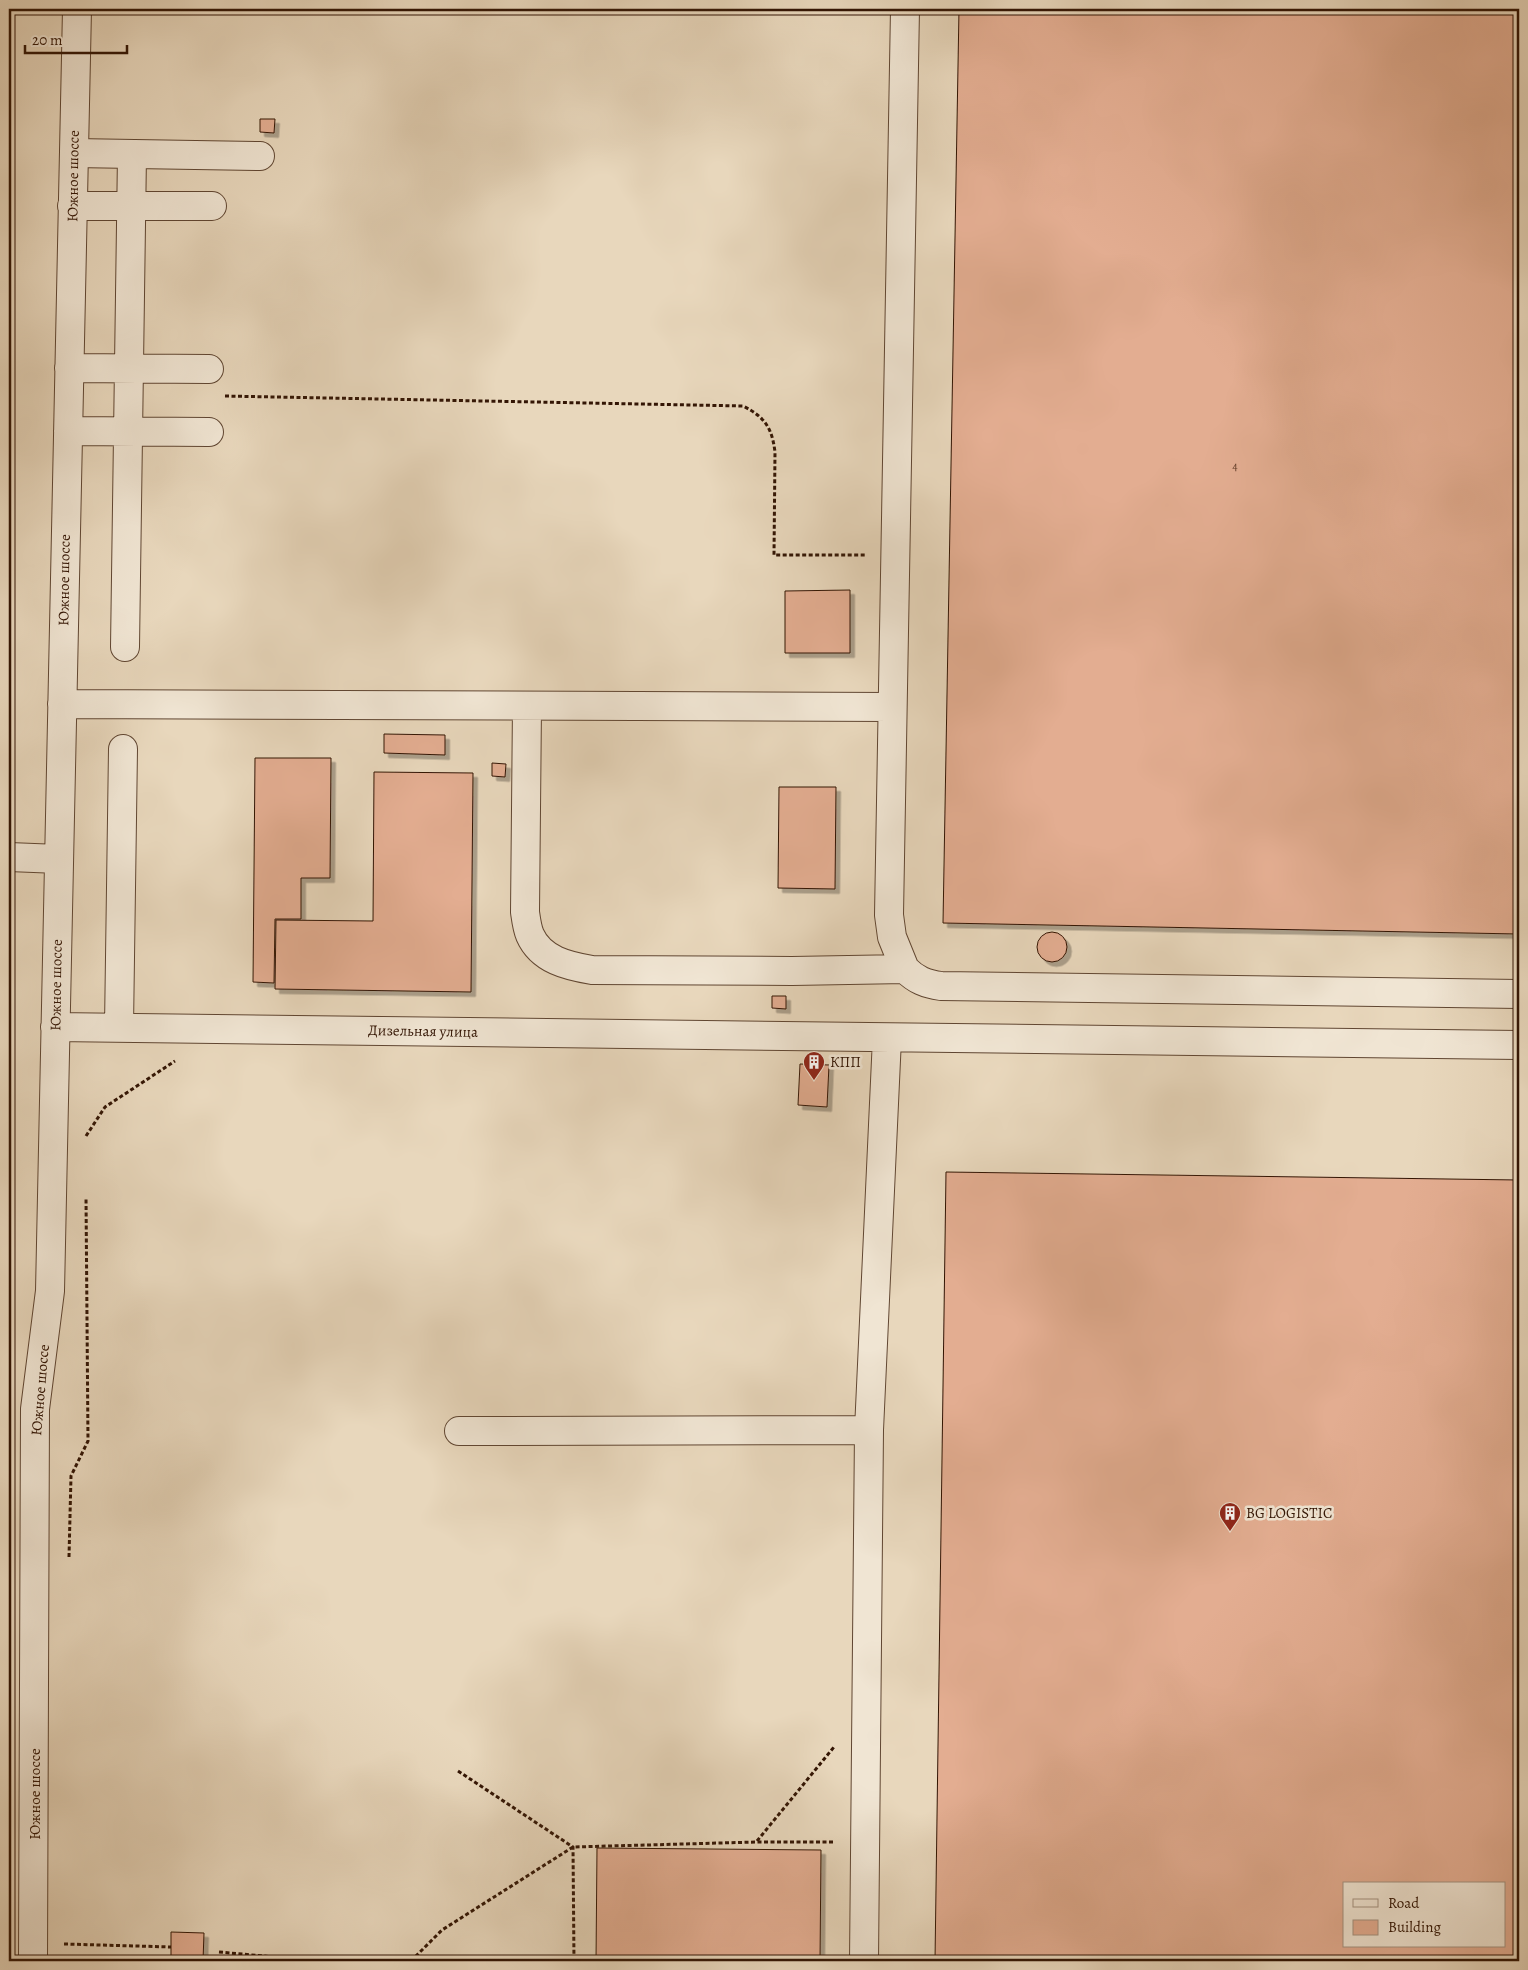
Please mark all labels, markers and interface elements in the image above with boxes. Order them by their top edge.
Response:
scale bar [25,22,128,54]
text: 20 m [32,30,63,50]
street label: Южное шоссе [62,130,84,222]
house number: 4 [1232,458,1238,474]
street label: Южное шоссе [53,534,75,626]
street label: Южное шоссе [45,939,67,1031]
street label: Дизельная улица [368,1020,478,1042]
building icon: КПП [802,1050,826,1081]
place label: КПП [830,1052,861,1072]
street label: Южное шоссе [26,1343,54,1437]
building icon: BG LOGISTIC [1218,1501,1242,1532]
place label: BG LOGISTIC [1246,1503,1332,1523]
street label: Южное шоссе [25,1748,45,1840]
legend [1343,1882,1506,1948]
text: Road [1388,1893,1420,1913]
text: Building [1388,1917,1441,1937]

